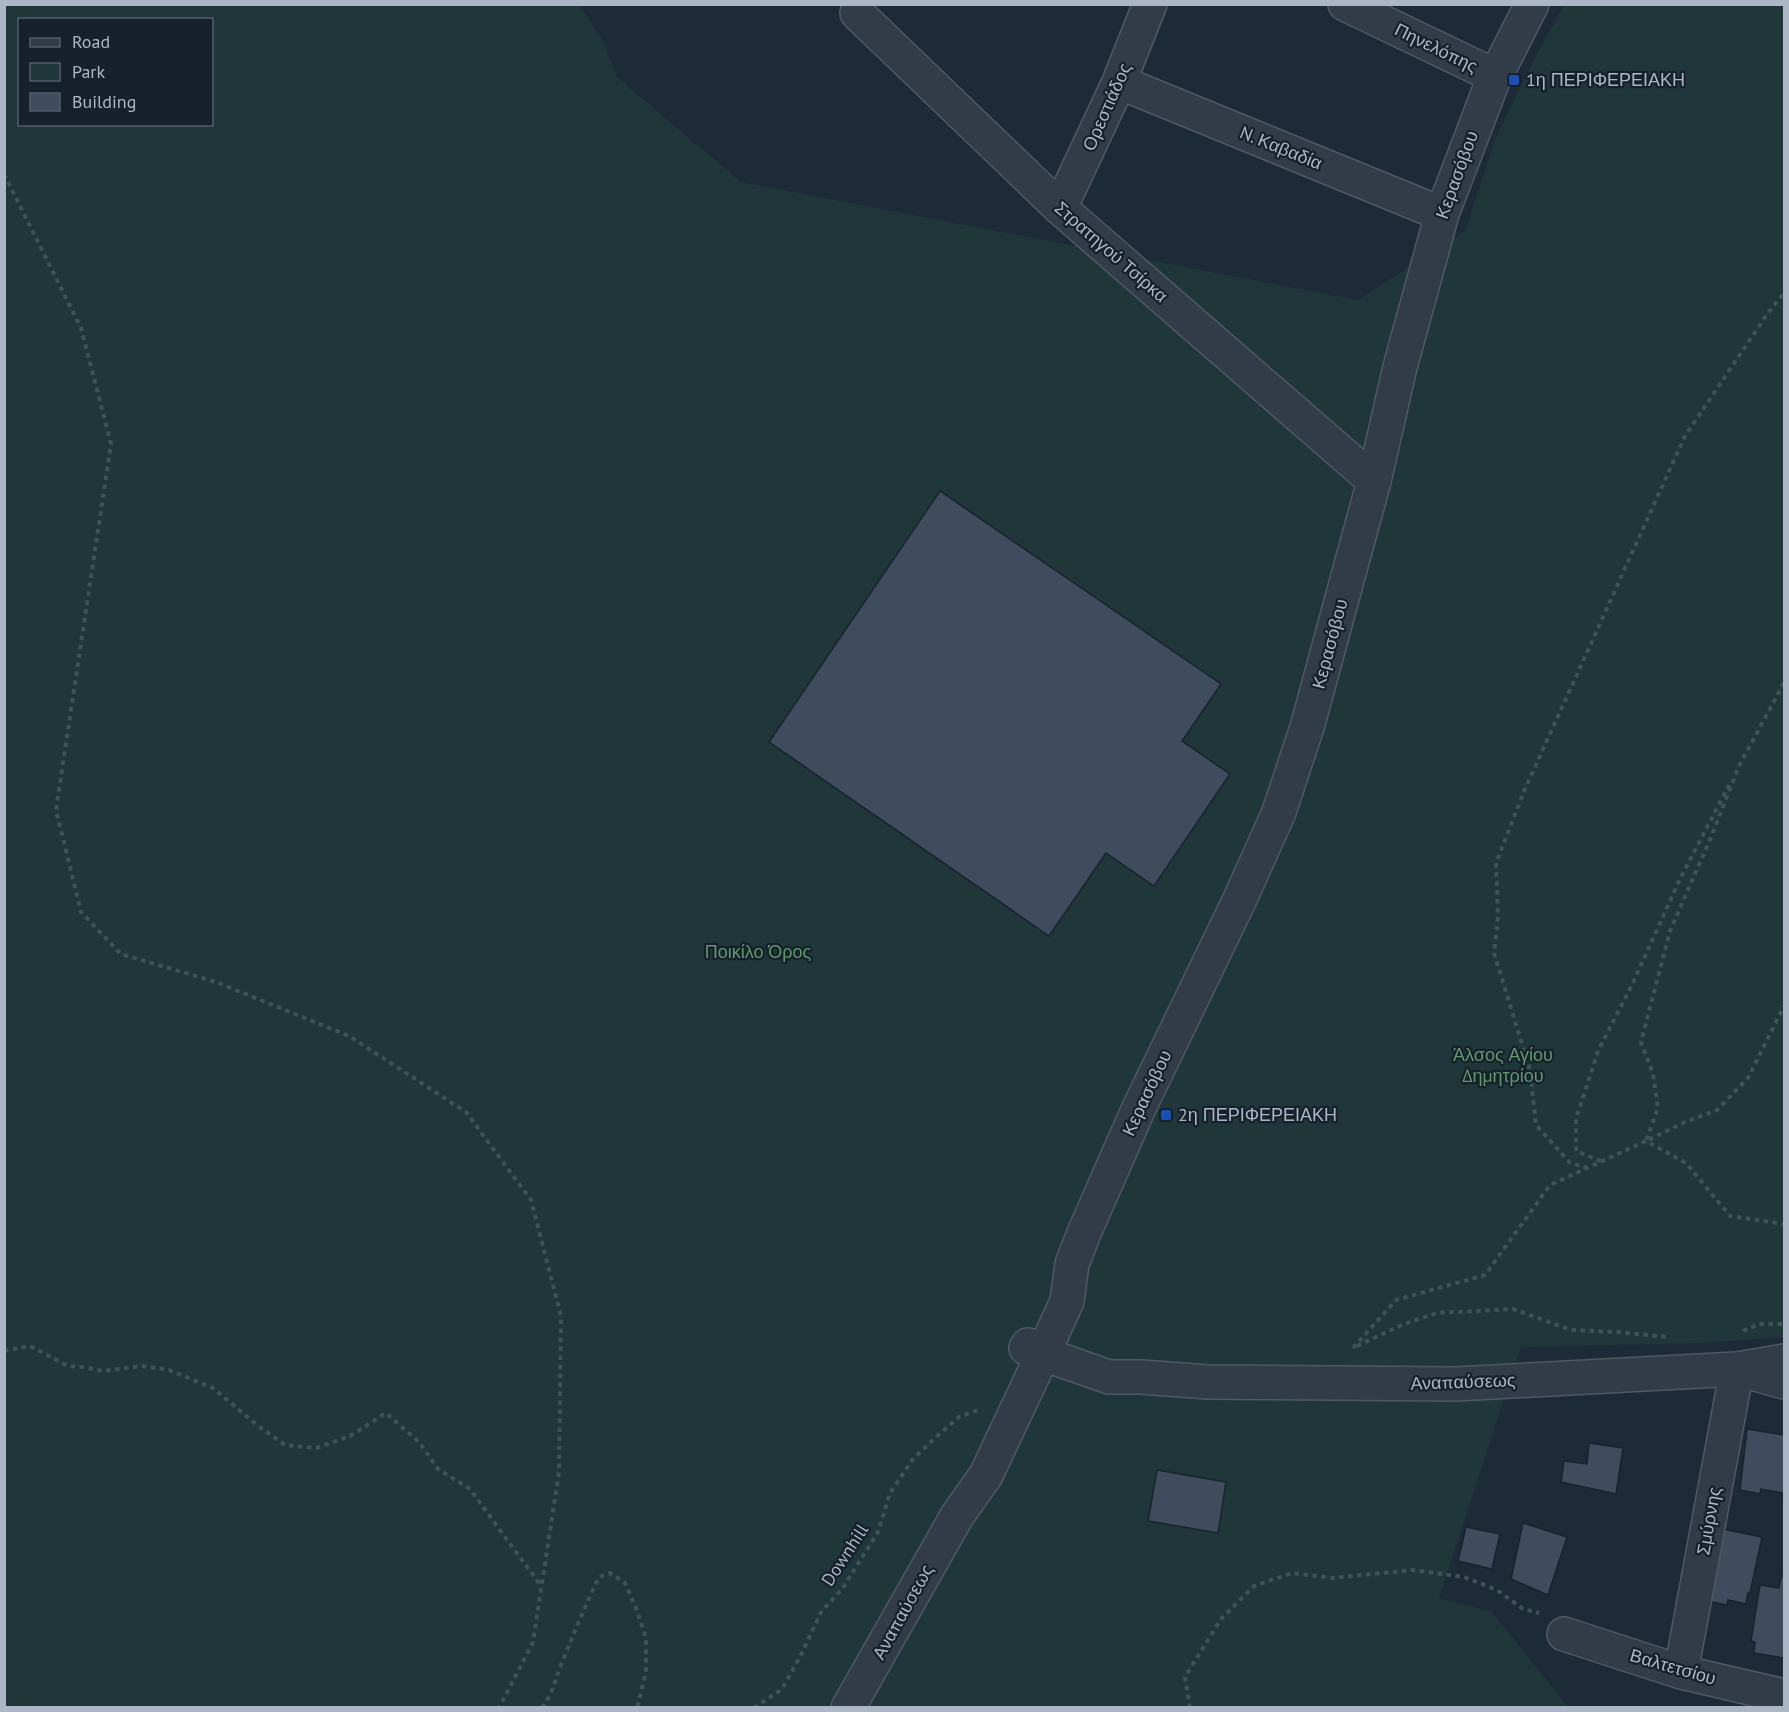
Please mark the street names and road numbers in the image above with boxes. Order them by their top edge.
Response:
street label: Πηνελόπης [1391,18,1482,78]
street label: Ορεστιάδος [1077,59,1136,154]
street label: N. Καβαδία [1237,121,1326,174]
street label: Κερασόβου [1430,128,1483,222]
street label: Στρατηγού Τσίρκα [1050,196,1173,307]
street label: Κερασόβου [1307,596,1353,691]
street label: Κερασόβου [1117,1046,1176,1139]
street label: Αναπαύσεως [1410,1368,1516,1395]
street label: Σμύρνης [1691,1485,1726,1557]
street label: Downhill [816,1519,874,1590]
street label: Αναπαύσεως [867,1560,938,1663]
street label: Βαλτετσίου [1627,1643,1719,1690]

